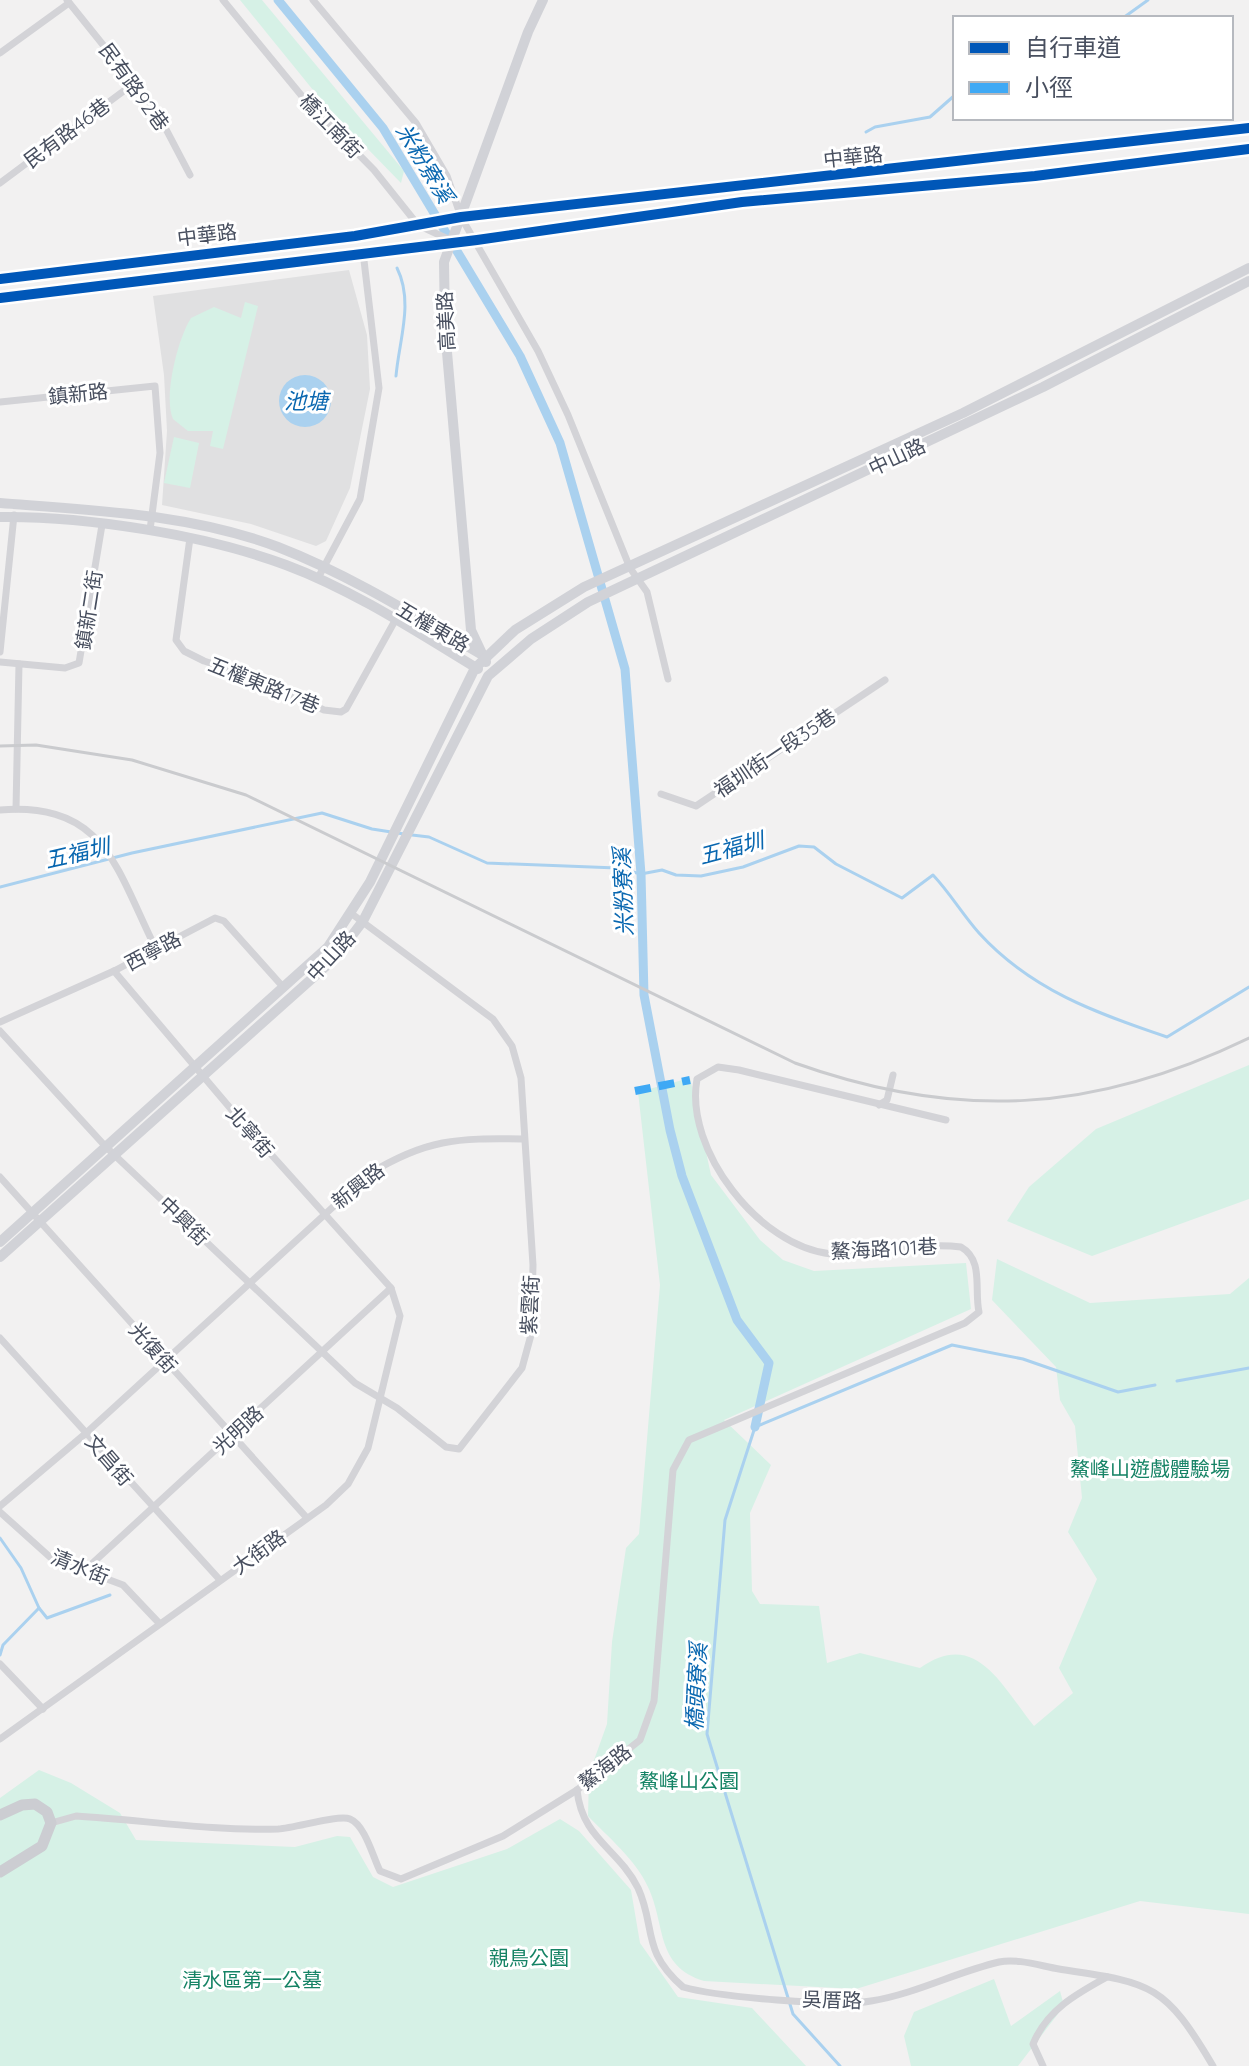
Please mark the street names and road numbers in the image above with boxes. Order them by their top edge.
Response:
street label: 民有路92巷 [94,38,175,135]
street label: 橋江南街 [295,88,368,163]
street label: 民有路46巷 [19,92,115,173]
street label: 中華路 [822,141,884,172]
street label: 中華路 [176,218,238,251]
street label: 高美路 [431,290,460,352]
street label: 鎮新路 [47,378,109,409]
street label: 中山路 [864,433,929,481]
street label: 鎮新二街 [70,568,107,651]
street label: 五權東路 [392,596,474,657]
street label: 五權東路17巷 [205,651,323,718]
street label: 福圳街一段35巷 [709,703,840,802]
street label: 西寧路 [120,925,185,976]
street label: 中山路 [301,925,360,986]
street label: 北寧街 [221,1101,279,1163]
street label: 新興路 [326,1157,389,1214]
street label: 中興街 [154,1191,215,1250]
street label: 鰲海路101巷 [830,1233,938,1264]
street label: 紫雲街 [515,1274,544,1336]
street label: 光復街 [124,1317,183,1378]
street label: 光明路 [207,1400,268,1459]
street label: 文昌街 [80,1429,138,1491]
street label: 大街路 [227,1524,290,1579]
street label: 清水街 [48,1544,113,1589]
street label: 鰲海路 [573,1738,636,1795]
street label: 吳厝路 [802,1986,862,2013]

